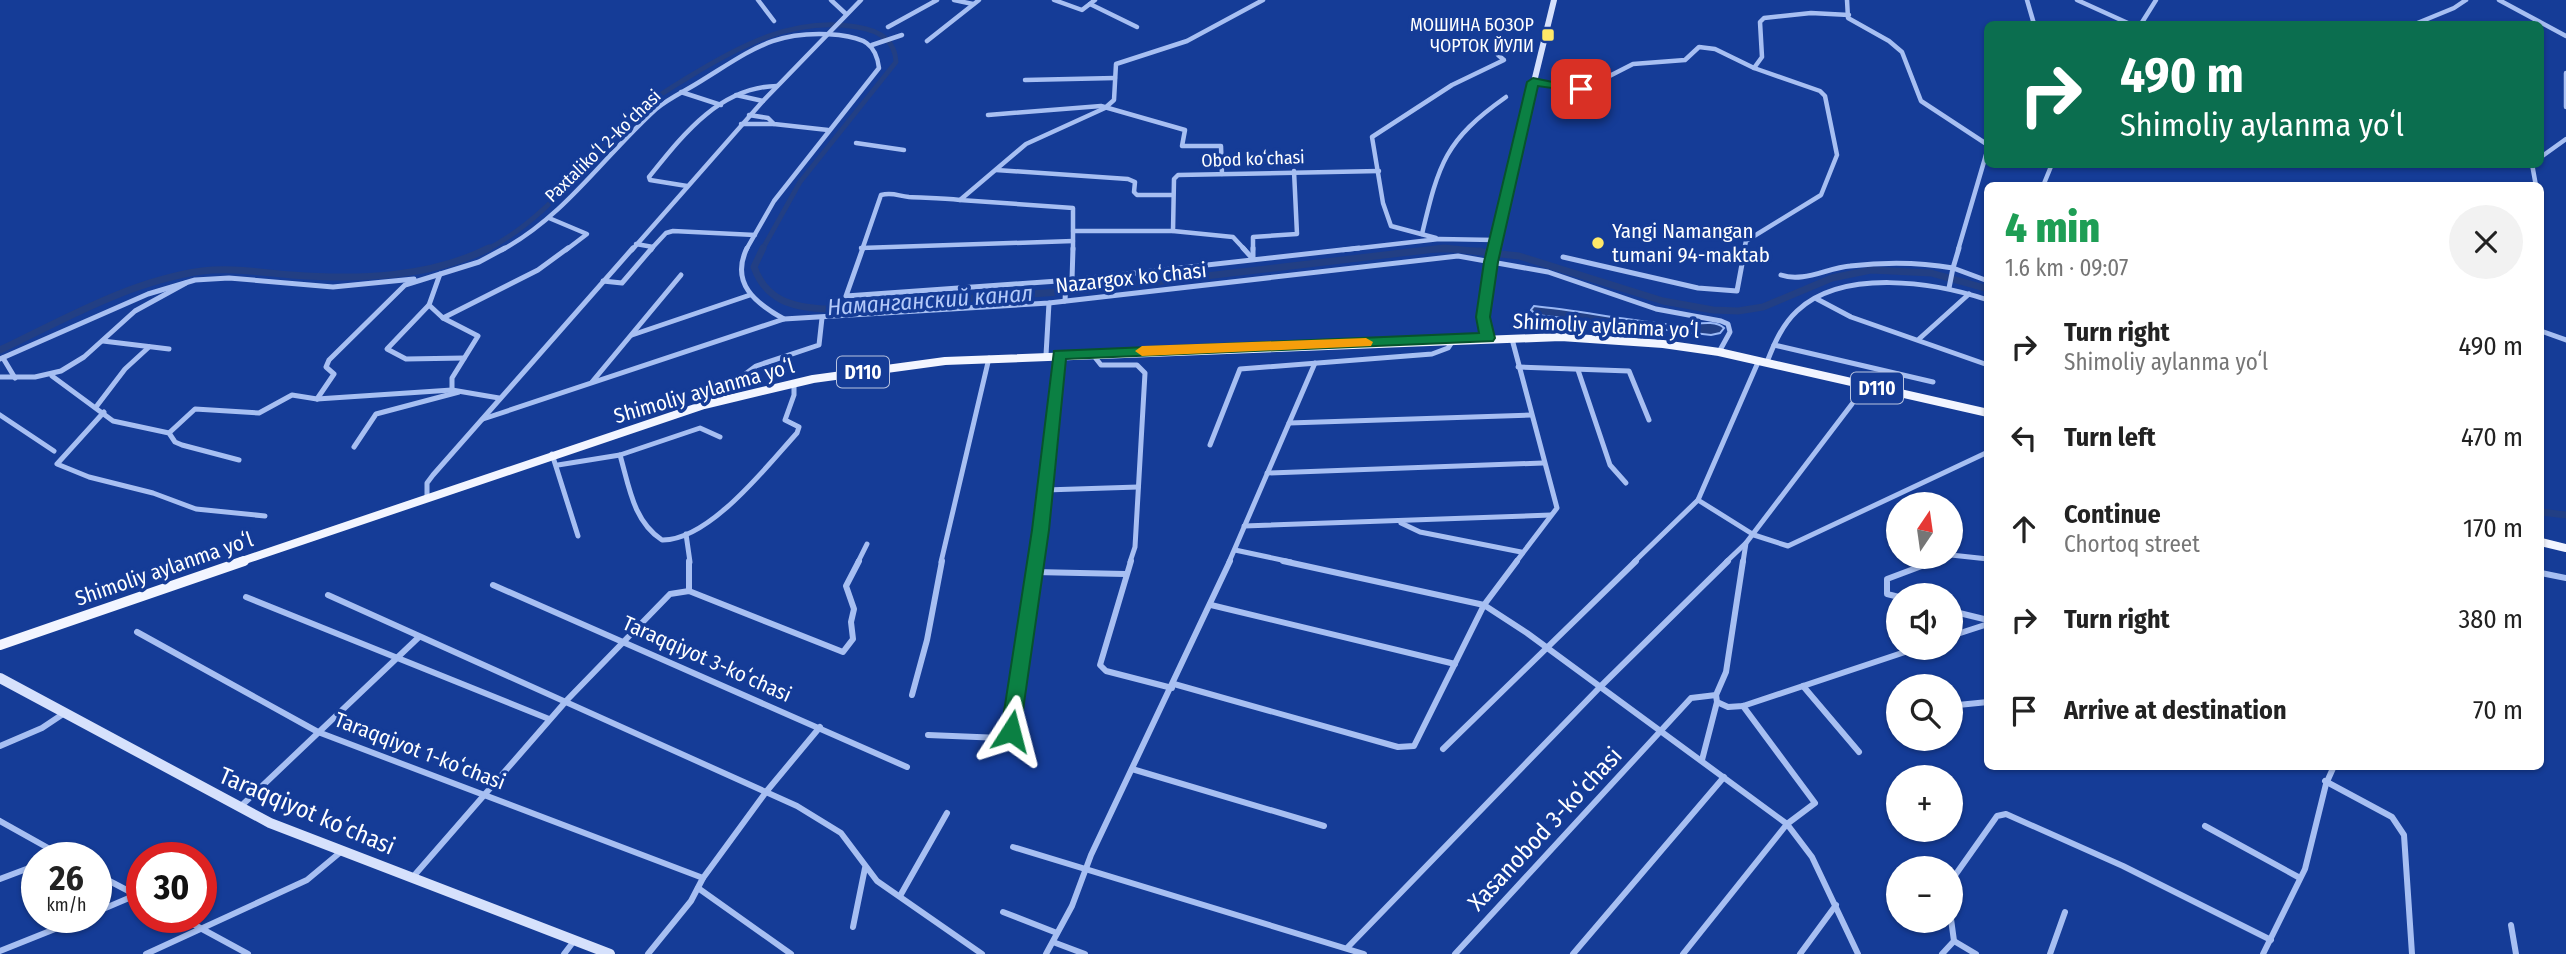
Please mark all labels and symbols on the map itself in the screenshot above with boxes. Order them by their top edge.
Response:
place label: МОШИНА БОЗОР ЧОРТОК ЙУЛИ [1410,14,1534,57]
marker: МОШИНА БОЗОР ЧОРТОК ЙУЛИ [1540,27,1556,43]
pin [1551,59,1611,119]
street label: Paxtalikoʻl 2-koʻchasi [540,85,666,207]
street label: Obod koʻchasi [1201,146,1305,172]
place label: Yangi Namangan tumani 94-maktab [1612,218,1770,268]
marker: Yangi Namangan tumani 94-maktab [1590,235,1606,251]
street label: Nazargox koʻchasi [1054,257,1208,299]
water label: Наманганский канал [826,279,1034,321]
street label: Shimoliy aylanma yoʻl [1512,308,1700,344]
street label: Shimoliy aylanma yoʻl [611,353,798,429]
road number: D110 [837,356,889,388]
road number: D110 [1851,372,1903,404]
north arrow [1886,492,1964,569]
street label: Shimoliy aylanma yoʻl [72,526,257,612]
street label: Taraqqiyot 3-koʻchasi [619,610,795,708]
position arrow [974,694,1048,768]
street label: Taraqqiyot 1-koʻchasi [331,706,509,796]
street label: Xasanobod 3-koʻchasi [1462,742,1628,916]
street label: Taraqqiyot koʻchasi [215,761,399,861]
speed limit sign: 30 [126,842,217,933]

